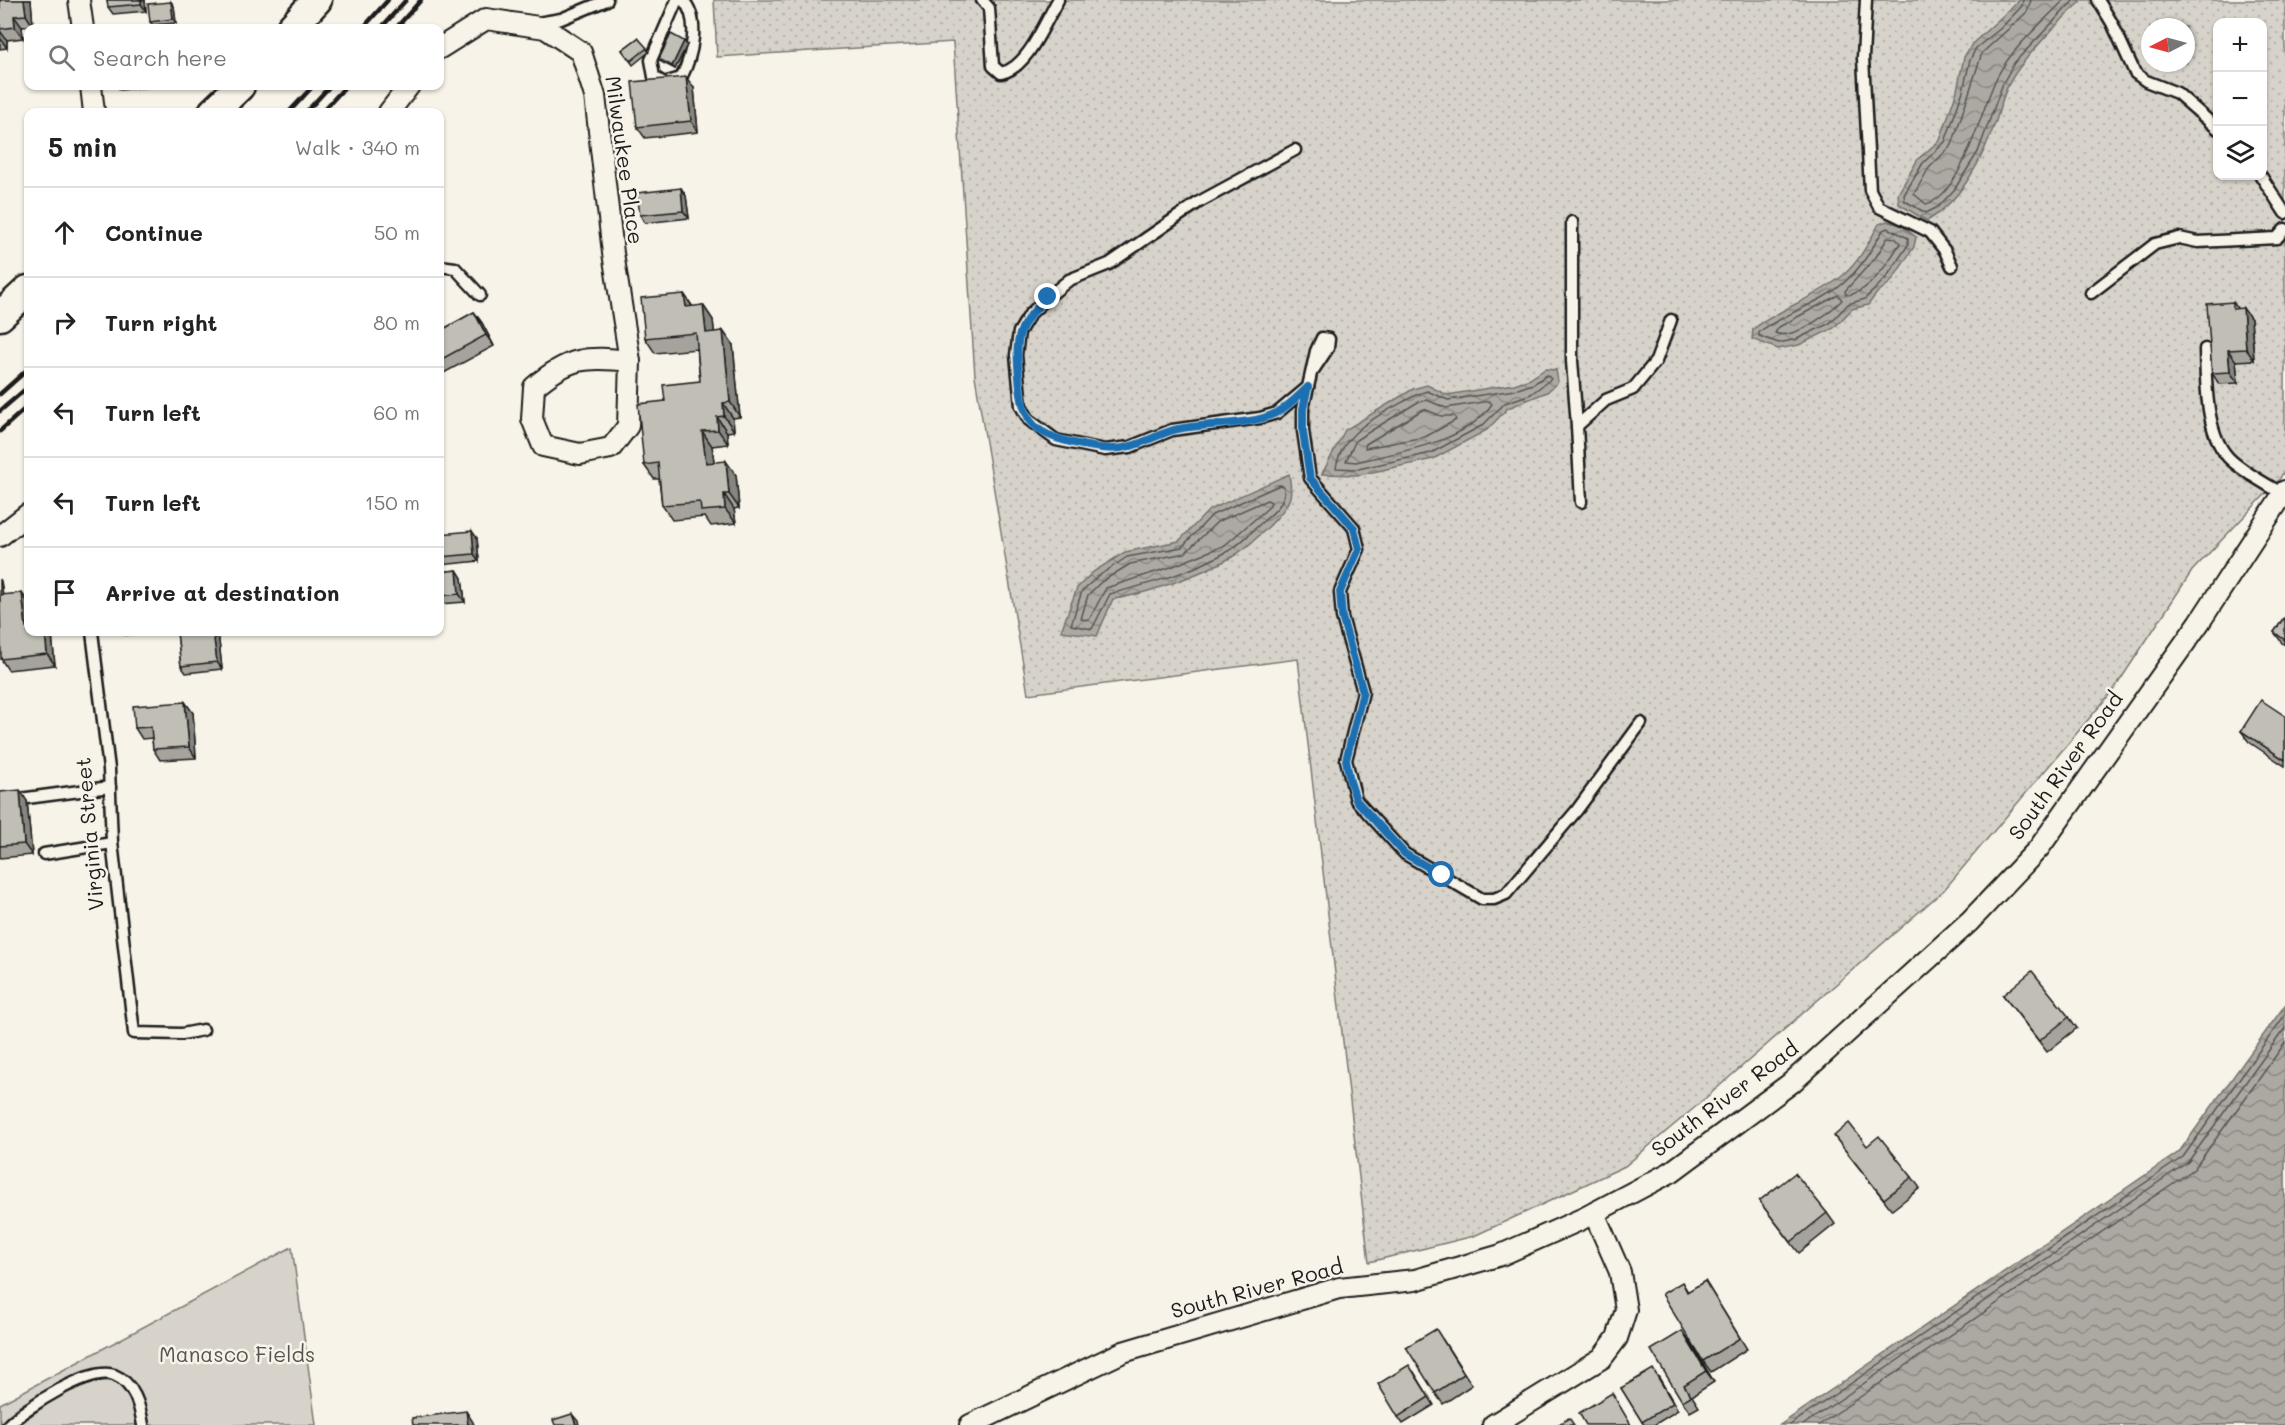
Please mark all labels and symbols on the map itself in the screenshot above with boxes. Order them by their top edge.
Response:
north arrow [2141,18,2195,72]
street label: Milwaukee Place [600,74,651,246]
route end [1034,283,1060,309]
street label: South River Road [2002,686,2128,845]
street label: Virginia Street [68,756,109,912]
route start [1428,861,1454,887]
street label: South River Road [1645,1034,1803,1162]
street label: South River Road [1168,1252,1346,1324]
park label: Manasco Fields [159,1340,315,1367]

